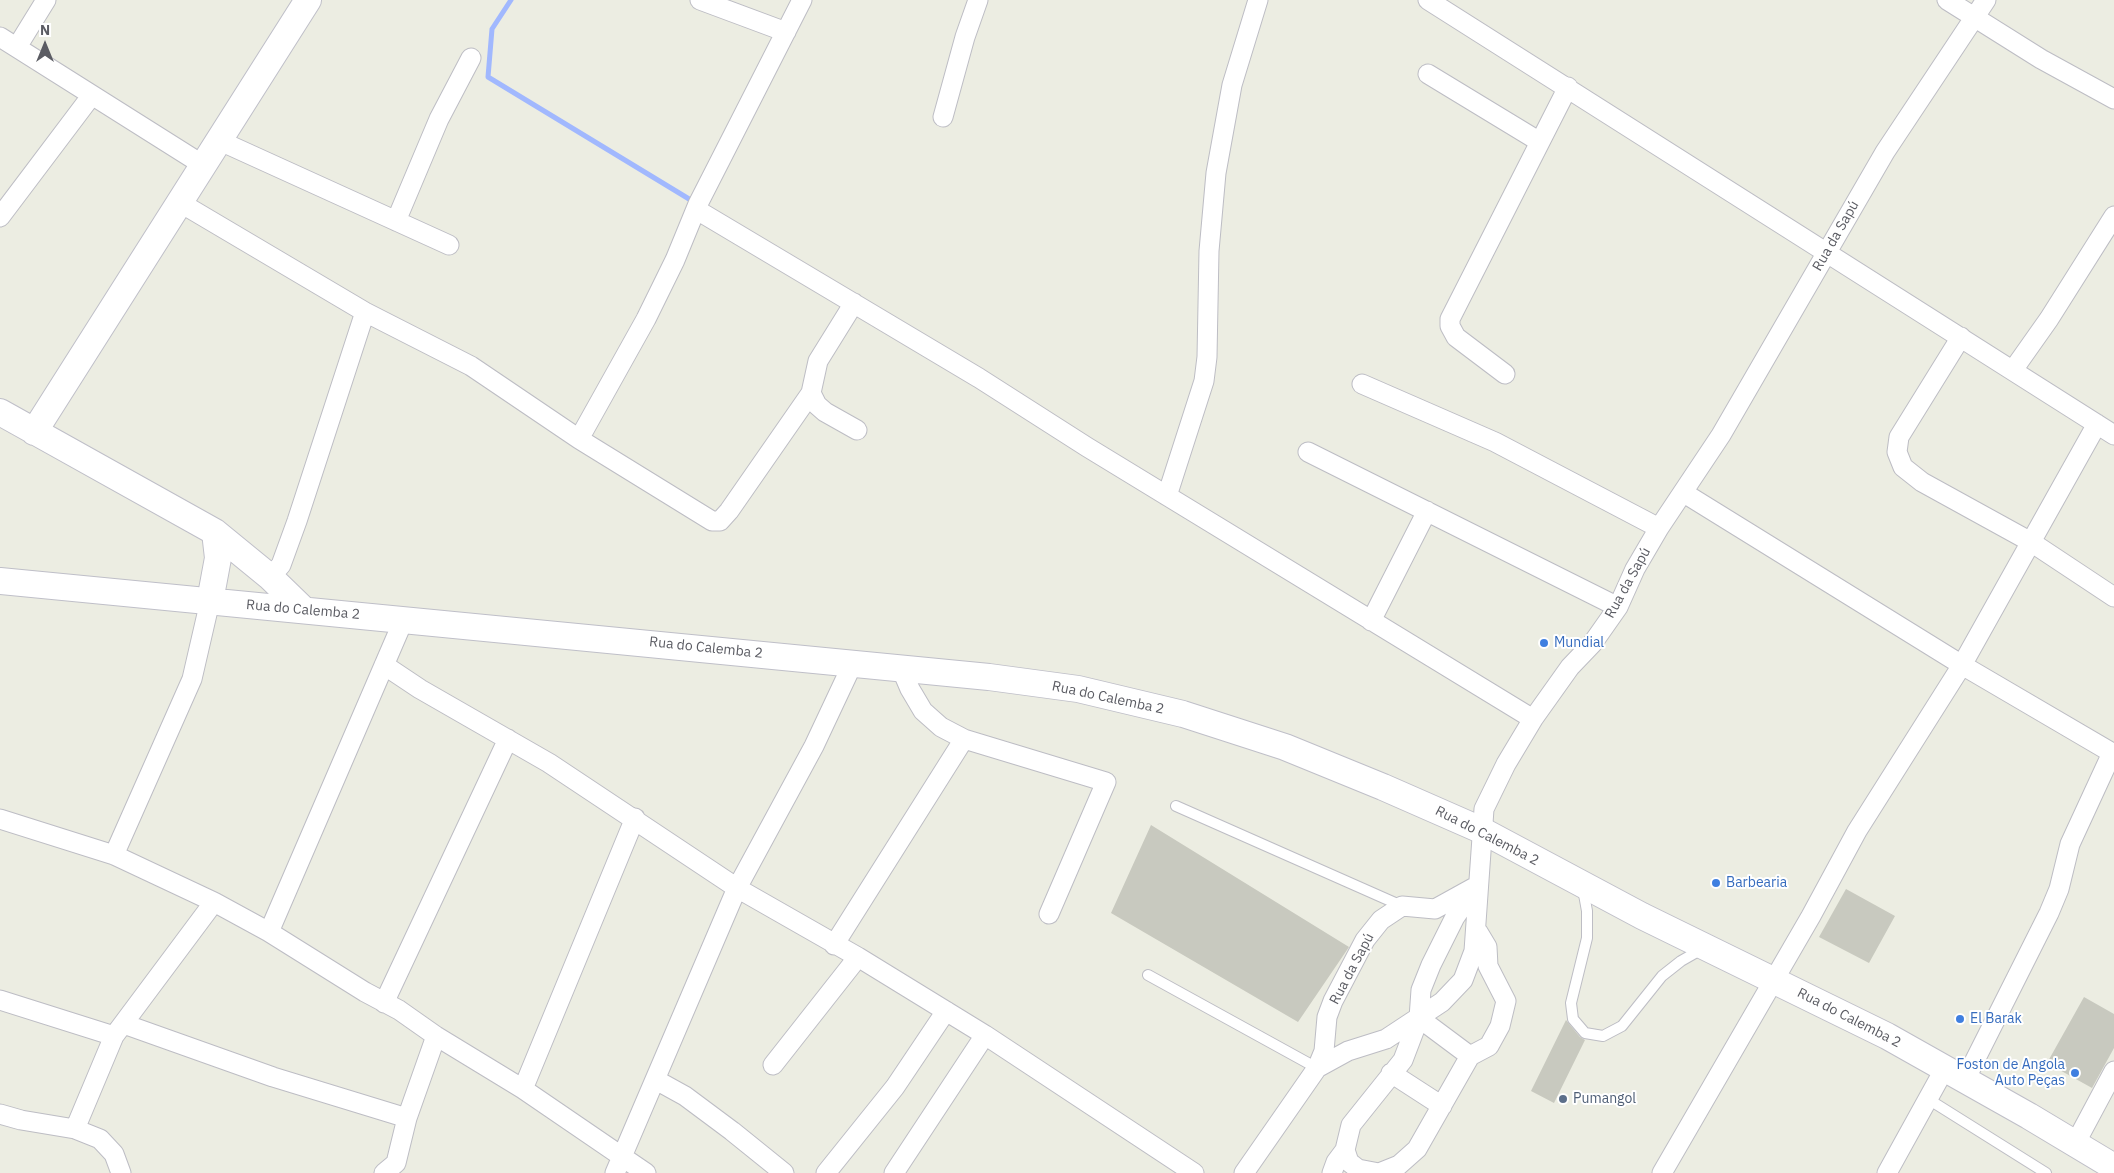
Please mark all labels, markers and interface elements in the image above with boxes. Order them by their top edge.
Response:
north arrow [20,20,70,70]
text: N [40,21,50,39]
street label: Rua da Sapú [1809,198,1863,274]
street label: Rua da Sapú [1602,545,1654,621]
street label: Rua do Calemba 2 [245,597,361,623]
street label: Rua do Calemba 2 [648,634,764,662]
place label: Mundial [1554,635,1604,651]
marker: Mundial [1538,637,1550,649]
street label: Rua do Calemba 2 [1050,678,1166,718]
street label: Rua do Calemba 2 [1432,803,1542,869]
place label: Barbearia [1726,875,1787,891]
marker: Barbearia [1710,877,1722,889]
street label: Rua da Sapú [1326,931,1378,1007]
street label: Rua do Calemba 2 [1794,985,1904,1051]
place label: El Barak [1970,1011,2022,1027]
marker: El Barak [1954,1013,1966,1025]
place label: Foston de Angola Auto Peças [1957,1057,2065,1090]
marker: Foston de Angola Auto Peças [2069,1067,2081,1079]
place label: Pumangol [1573,1091,1636,1107]
marker: Pumangol [1557,1093,1569,1105]

